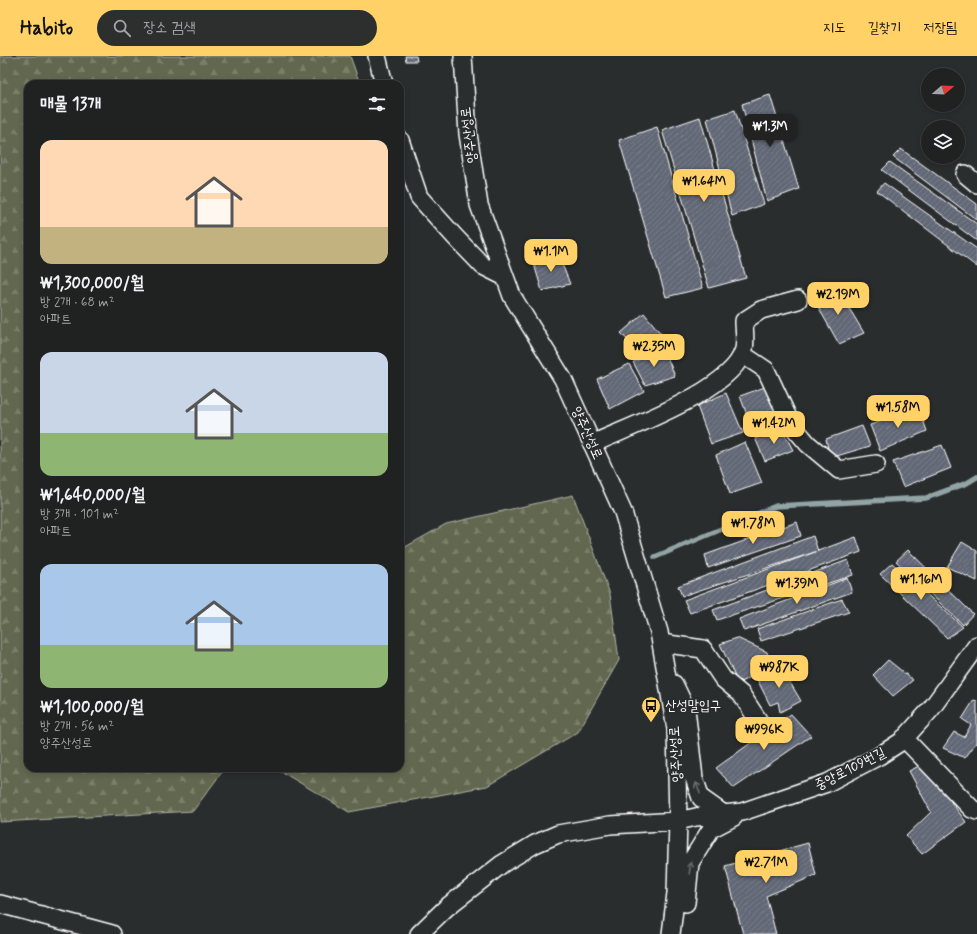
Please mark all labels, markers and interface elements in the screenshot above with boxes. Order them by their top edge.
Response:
search box [97,10,377,46]
text: Habito [20,16,73,41]
icon: search [111,17,133,39]
text: 장소 검색 [143,18,196,38]
text: 지도 [823,19,845,37]
text: 길찾기 [867,19,901,37]
text: 저장됨 [923,19,957,37]
north arrow [921,68,965,112]
map controls [921,68,965,164]
text: 매물 13개 [40,93,101,115]
icon: filters [366,93,388,115]
street label: 양주산성로 [457,106,481,164]
pin: ₩1.3M [742,114,798,148]
text: ₩1.3M [752,118,788,135]
button: layers [921,120,965,164]
icon: home [178,166,250,238]
pin: ₩1.64M [671,169,737,203]
text: ₩1.64M [682,173,726,190]
pin: ₩1.1M [523,239,579,273]
text: ₩1.1M [533,243,569,260]
text: ₩1,300,000/월 [40,272,144,294]
pin: ₩2.19M [805,282,871,316]
text: ₩2.19M [816,286,860,303]
text: 방 2개 · 68 m² [40,294,114,311]
text: 아파트 [40,311,71,328]
pin: ₩2.35M [621,334,687,368]
text: ₩2.35M [633,338,675,355]
icon: home [178,378,250,450]
pin: ₩1.58M [865,395,931,429]
text: ₩1.58M [876,399,920,416]
street label: 양주산성로 [567,404,607,462]
pin: ₩1.42M [741,411,807,445]
text: ₩1.42M [752,415,796,432]
text: ₩1,640,000/월 [40,484,145,506]
text: 방 3개 · 101 m² [40,506,119,523]
pin: ₩1.78M [720,511,786,545]
text: ₩1.78M [731,515,775,532]
text: 아파트 [40,523,71,540]
pin: ₩1.16M [888,567,954,601]
pin: ₩1.39M [764,571,830,605]
text: ₩1.16M [900,571,942,588]
text: ₩1.39M [775,575,819,592]
icon: home [178,590,250,662]
pin: ₩987K [751,655,807,689]
text: ₩987K [759,659,799,676]
bus stop icon: 산성말입구 [640,695,662,723]
text: ₩1,100,000/월 [40,696,144,718]
place label: 산성말입구 [665,697,721,715]
pin: ₩996K [736,717,792,751]
text: 방 2개 · 56 m² [40,718,114,735]
text: ₩996K [744,721,784,738]
street label: 양주산성로 [666,725,686,783]
text: 양주산성로 [40,735,92,752]
street label: 중앙로109번길 [811,743,889,795]
one-way arrow [693,783,701,795]
pin: ₩2.71M [733,850,799,884]
text: ₩2.71M [744,854,788,871]
one-way arrow [686,862,694,875]

